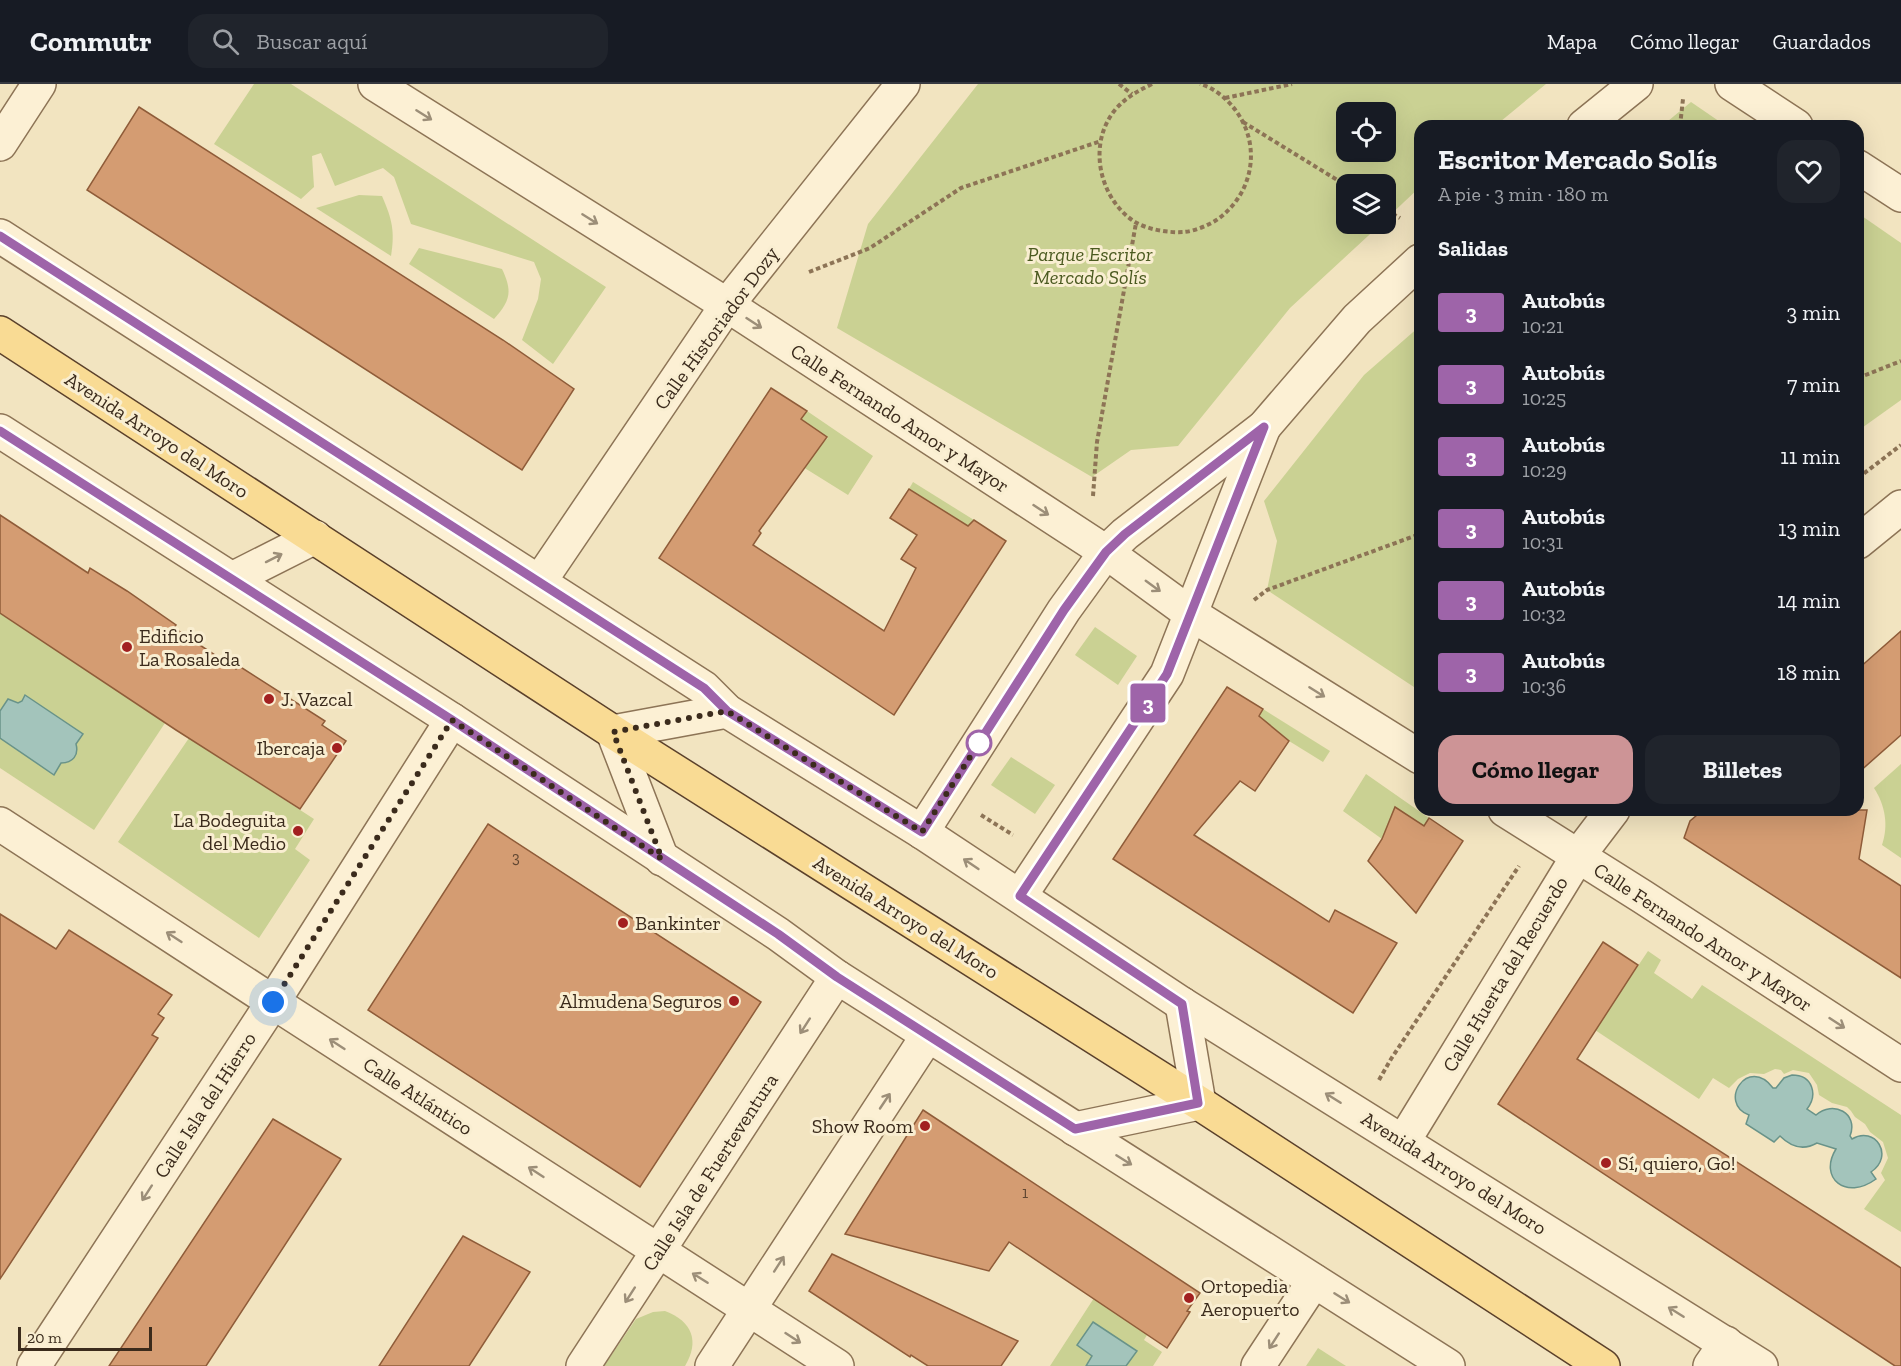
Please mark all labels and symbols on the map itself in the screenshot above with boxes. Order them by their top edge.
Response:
one-way arrow [416,109,433,122]
one-way arrow [581,213,598,225]
street label: Calle Historiador Dozy [649,241,784,414]
park label: Parque Escritor Mercado Solís [1027,242,1153,289]
one-way arrow [746,317,762,329]
street label: Calle Fernando Amor y Mayor [786,338,1014,498]
street label: Avenida Arroyo del Moro [61,367,253,503]
one-way arrow [1032,504,1049,516]
one-way arrow [264,552,282,563]
one-way arrow [1145,580,1161,593]
place label: Edificio La Rosaleda [139,624,241,671]
marker: Edificio La Rosaleda [120,640,134,654]
line badge: 3 [1128,684,1168,722]
place label: J. Vazcal [281,687,353,711]
one-way arrow [1308,687,1325,699]
marker: J. Vazcal [262,692,276,706]
unlabelled marker [966,730,992,756]
place label: Ibercaja [256,736,325,760]
marker: Ibercaja [330,741,344,755]
place label: La Bodeguita del Medio [173,808,286,855]
marker: La Bodeguita del Medio [291,824,305,838]
house number: 3 [512,848,520,867]
street label: Avenida Arroyo del Moro [809,850,1003,984]
street label: Calle Fernando Amor y Mayor [1589,857,1817,1017]
one-way arrow [964,858,980,870]
street label: Calle Huerta del Recuerdo [1437,872,1573,1076]
place label: Bankinter [635,911,721,935]
marker: Bankinter [616,916,630,930]
one-way arrow [165,931,182,944]
your location [258,987,288,1017]
place label: Almudena Seguros [560,989,722,1013]
marker: Almudena Seguros [727,994,741,1008]
one-way arrow [799,1017,811,1034]
one-way arrow [1828,1017,1845,1029]
street label: Calle Isla del Hierro [149,1028,261,1182]
one-way arrow [329,1037,346,1049]
street label: Calle Atlántico [359,1052,477,1140]
street label: Calle Isla de Fuerteventura [637,1068,783,1275]
one-way arrow [1324,1091,1341,1104]
one-way arrow [880,1093,892,1110]
street label: Avenida Arroyo del Moro [1357,1106,1551,1240]
place label: Show Room [812,1114,914,1138]
marker: Show Room [918,1119,932,1133]
place label: Sí, quiero, Go! [1618,1151,1736,1175]
one-way arrow [1115,1155,1132,1167]
marker: Sí, quiero, Go! [1599,1156,1613,1170]
one-way arrow [528,1166,545,1178]
house number: 1 [1022,1183,1028,1202]
one-way arrow [141,1184,153,1201]
one-way arrow [773,1256,785,1273]
one-way arrow [692,1272,709,1284]
place label: Ortopedia Aeropuerto [1201,1274,1299,1321]
one-way arrow [623,1286,635,1303]
marker: Ortopedia Aeropuerto [1182,1291,1196,1305]
one-way arrow [1333,1293,1350,1305]
one-way arrow [1668,1306,1685,1318]
scale bar [18,1324,152,1352]
one-way arrow [784,1332,801,1344]
one-way arrow [1268,1332,1280,1349]

